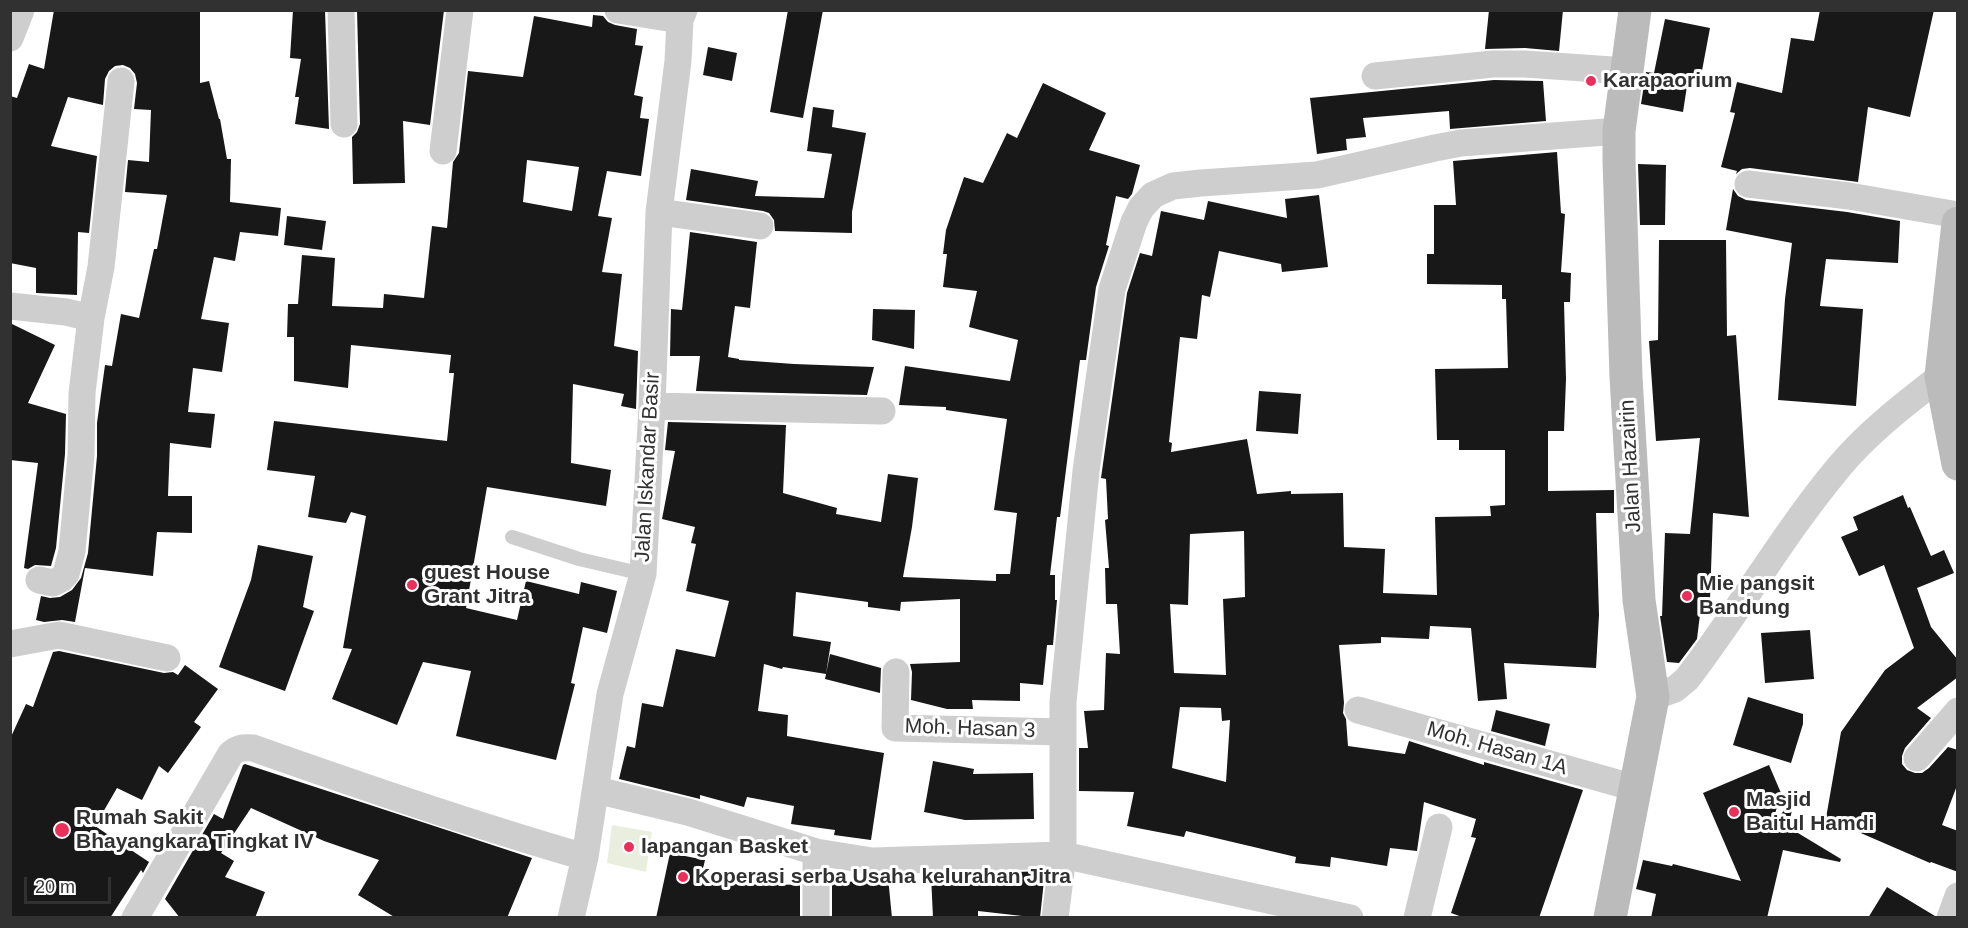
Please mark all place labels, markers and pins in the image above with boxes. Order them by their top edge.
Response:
place label: Karapaorium [1603,68,1733,94]
marker: Karapaorium [1584,74,1598,88]
place label: guest House Grant Jitra [424,560,550,610]
place label: Mie pangsit Bandung [1699,571,1815,621]
marker: guest House Grant Jitra [405,578,419,592]
marker: Mie pangsit Bandung [1680,589,1694,603]
place label: Masjid Baitul Hamdi [1746,787,1874,837]
place label: Rumah Sakit Bhayangkara Tingkat IV [76,805,314,855]
marker: Masjid Baitul Hamdi [1727,805,1741,819]
marker: Rumah Sakit Bhayangkara Tingkat IV [53,821,71,839]
place label: lapangan Basket [641,834,808,860]
marker: lapangan Basket [622,840,636,854]
place label: Koperasi serba Usaha kelurahan Jitra [695,864,1071,890]
marker: Koperasi serba Usaha kelurahan Jitra [676,870,690,884]

